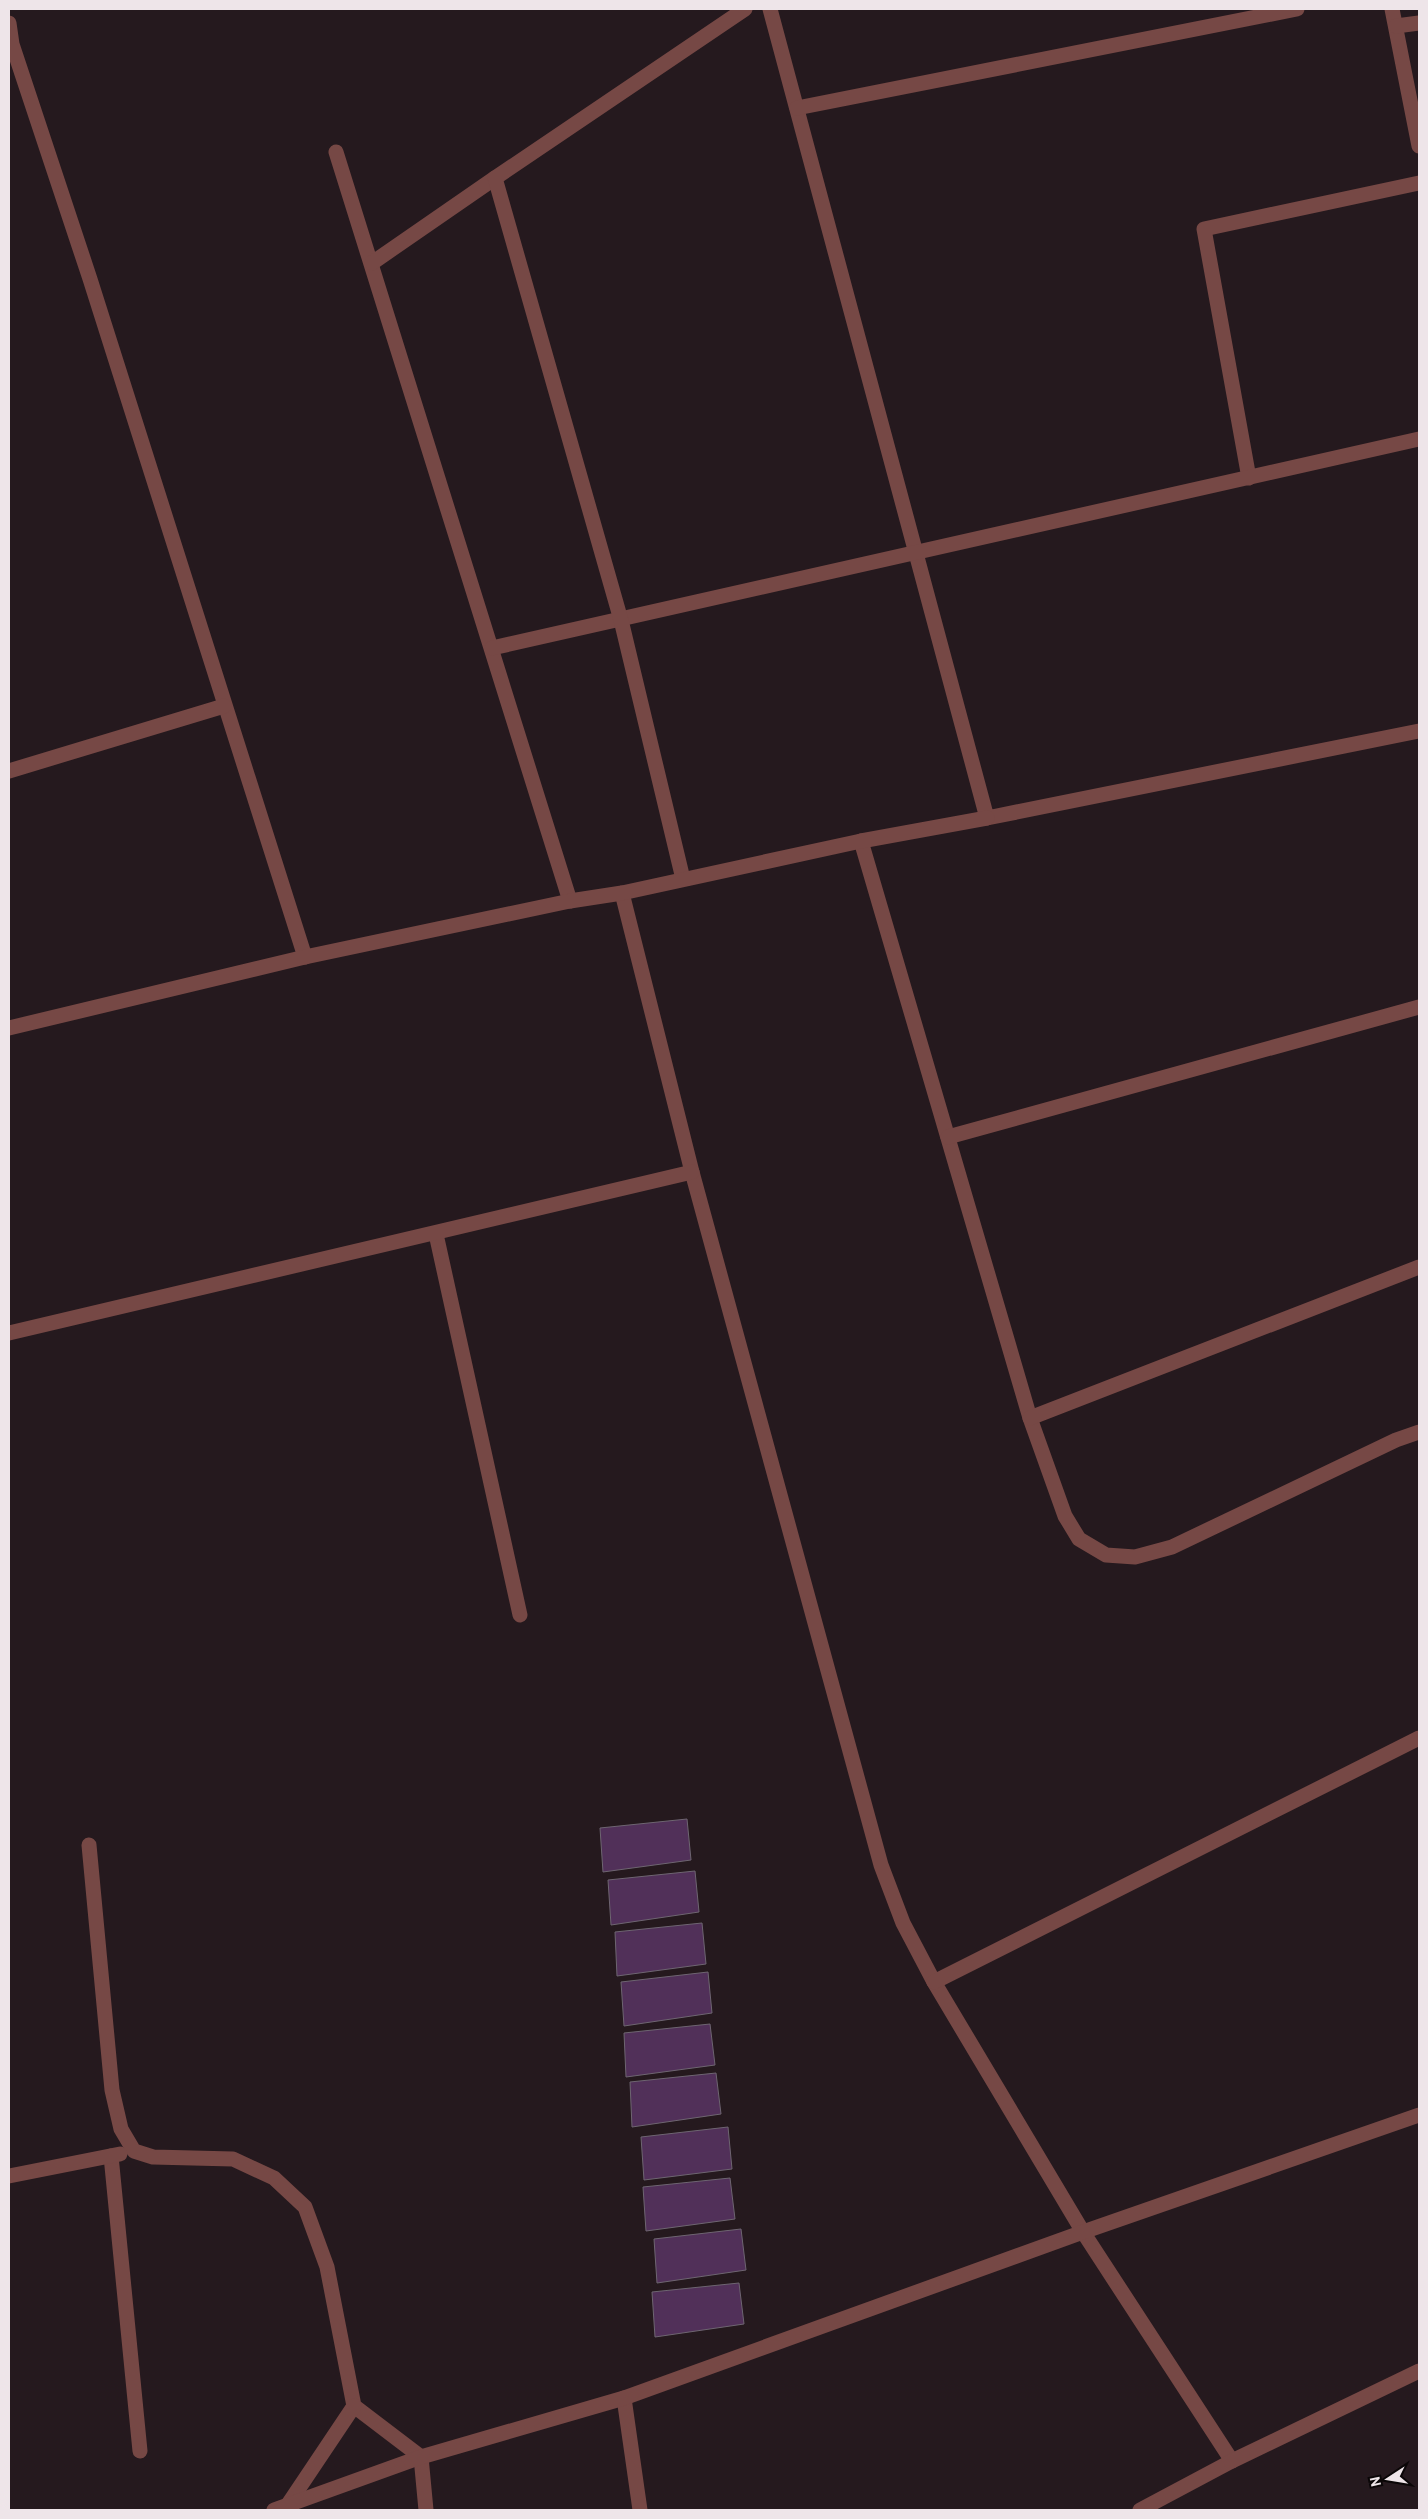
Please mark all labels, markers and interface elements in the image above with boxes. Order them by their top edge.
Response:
north arrow [1363,2454,1413,2504]
text: N [1367,2475,1386,2488]

